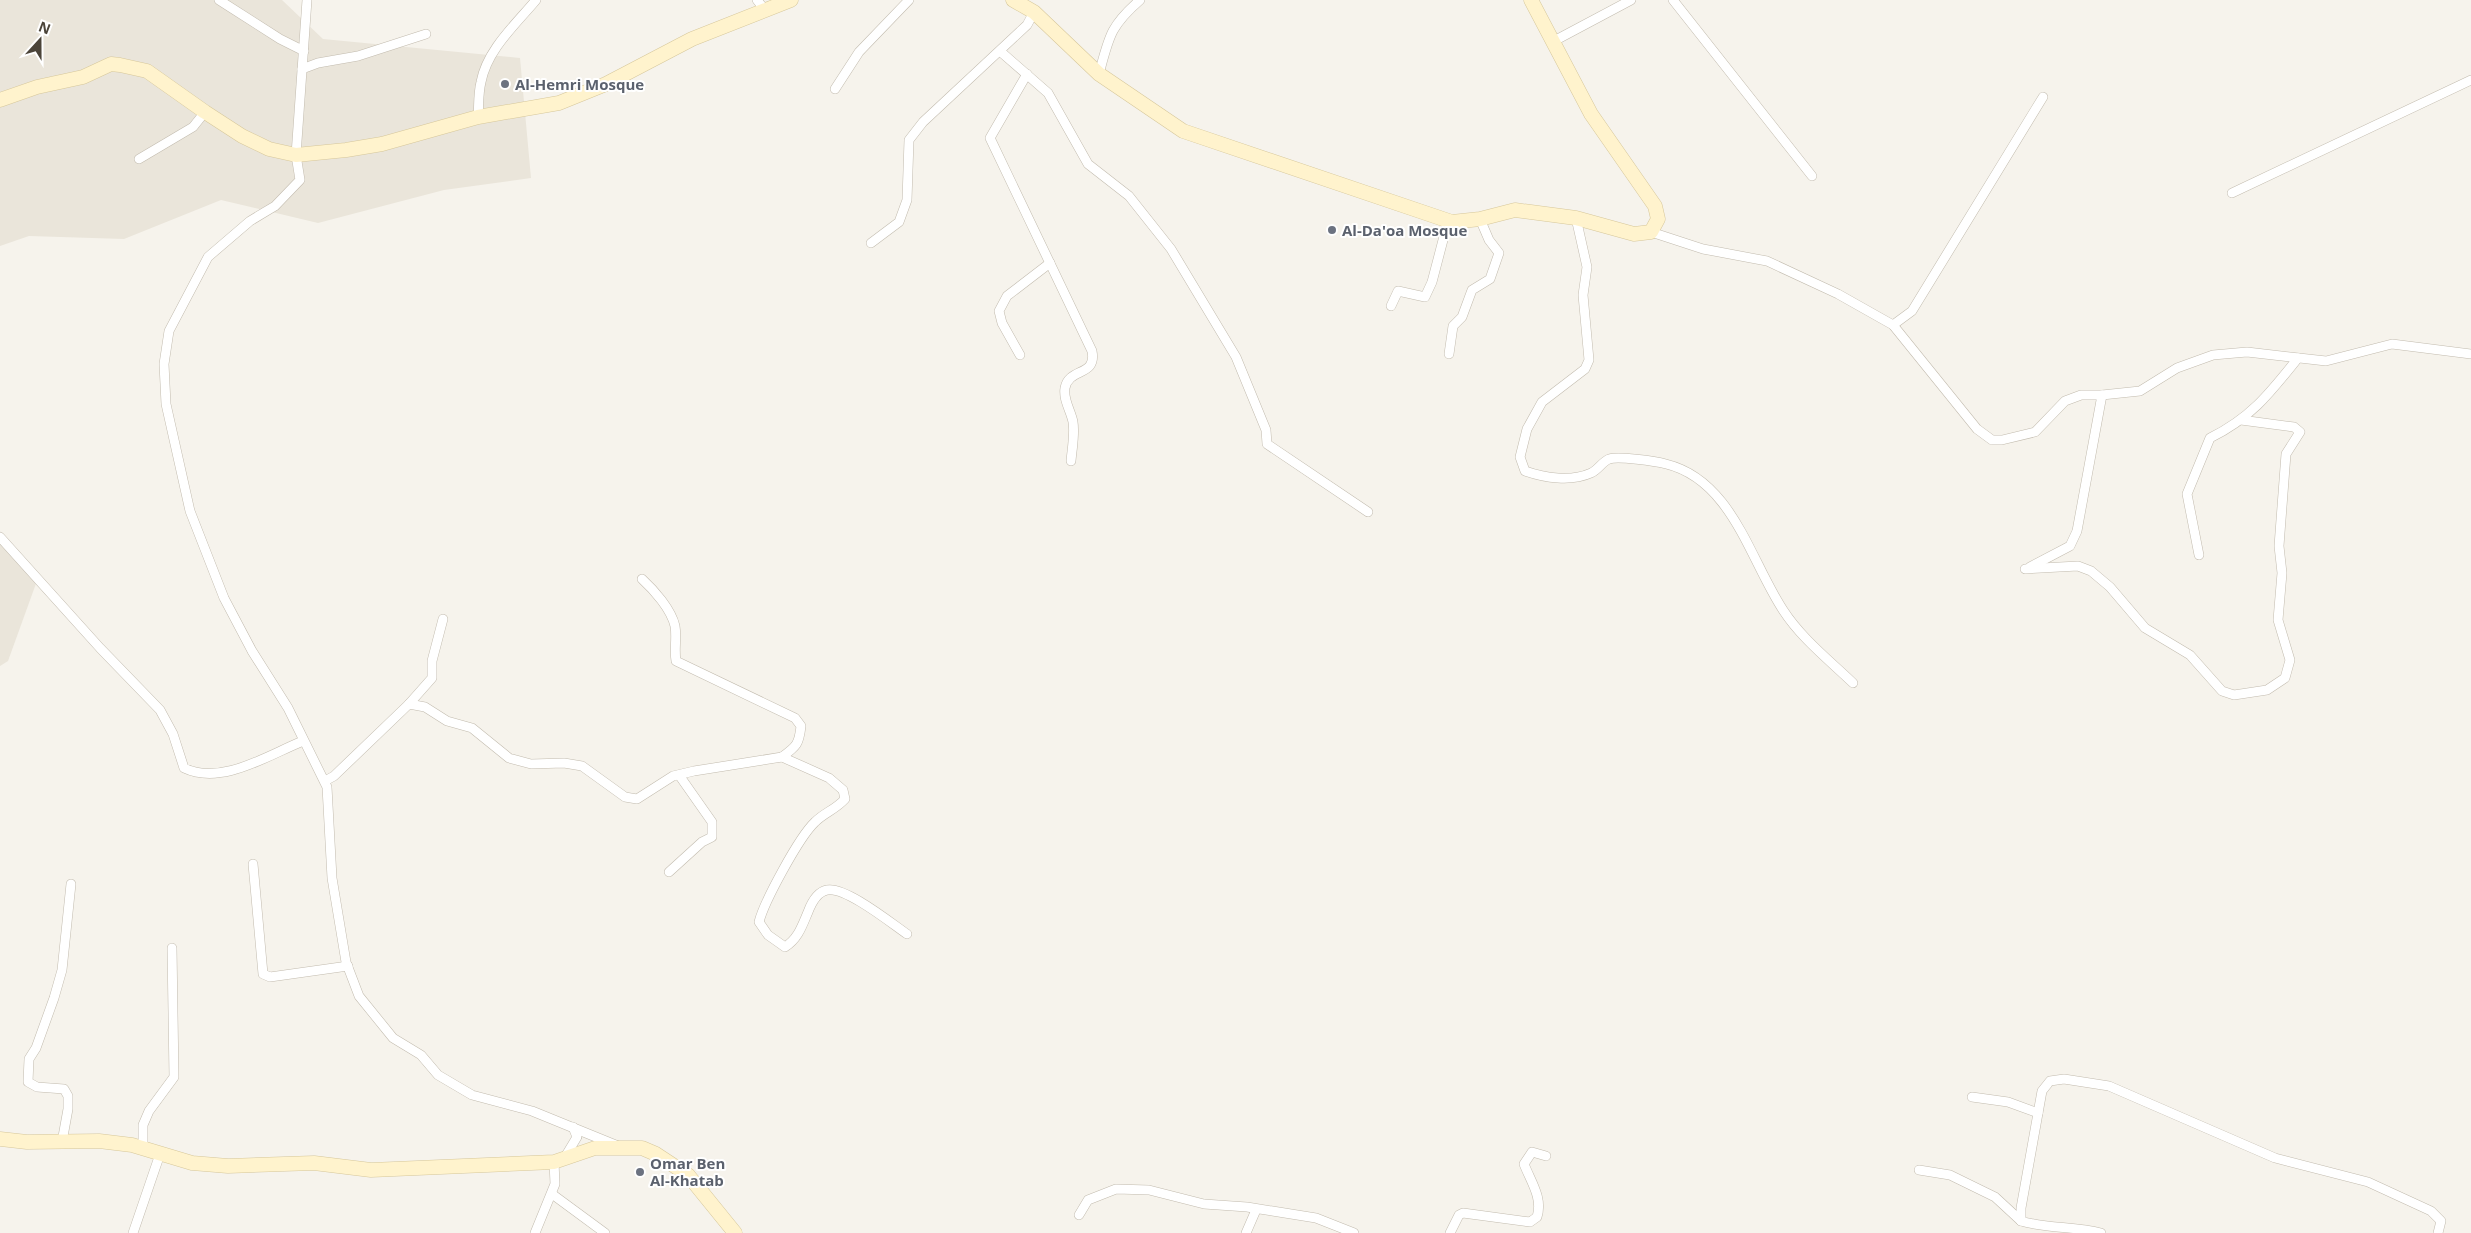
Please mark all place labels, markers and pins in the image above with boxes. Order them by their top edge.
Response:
place label: Al-Hemri Mosque [515,74,644,94]
marker: Al-Hemri Mosque [499,78,511,90]
place label: Al-Da'oa Mosque [1342,220,1467,240]
marker: Al-Da'oa Mosque [1326,224,1338,236]
place label: Omar Ben Al-Khatab [650,1153,725,1190]
marker: Omar Ben Al-Khatab [634,1166,646,1178]

